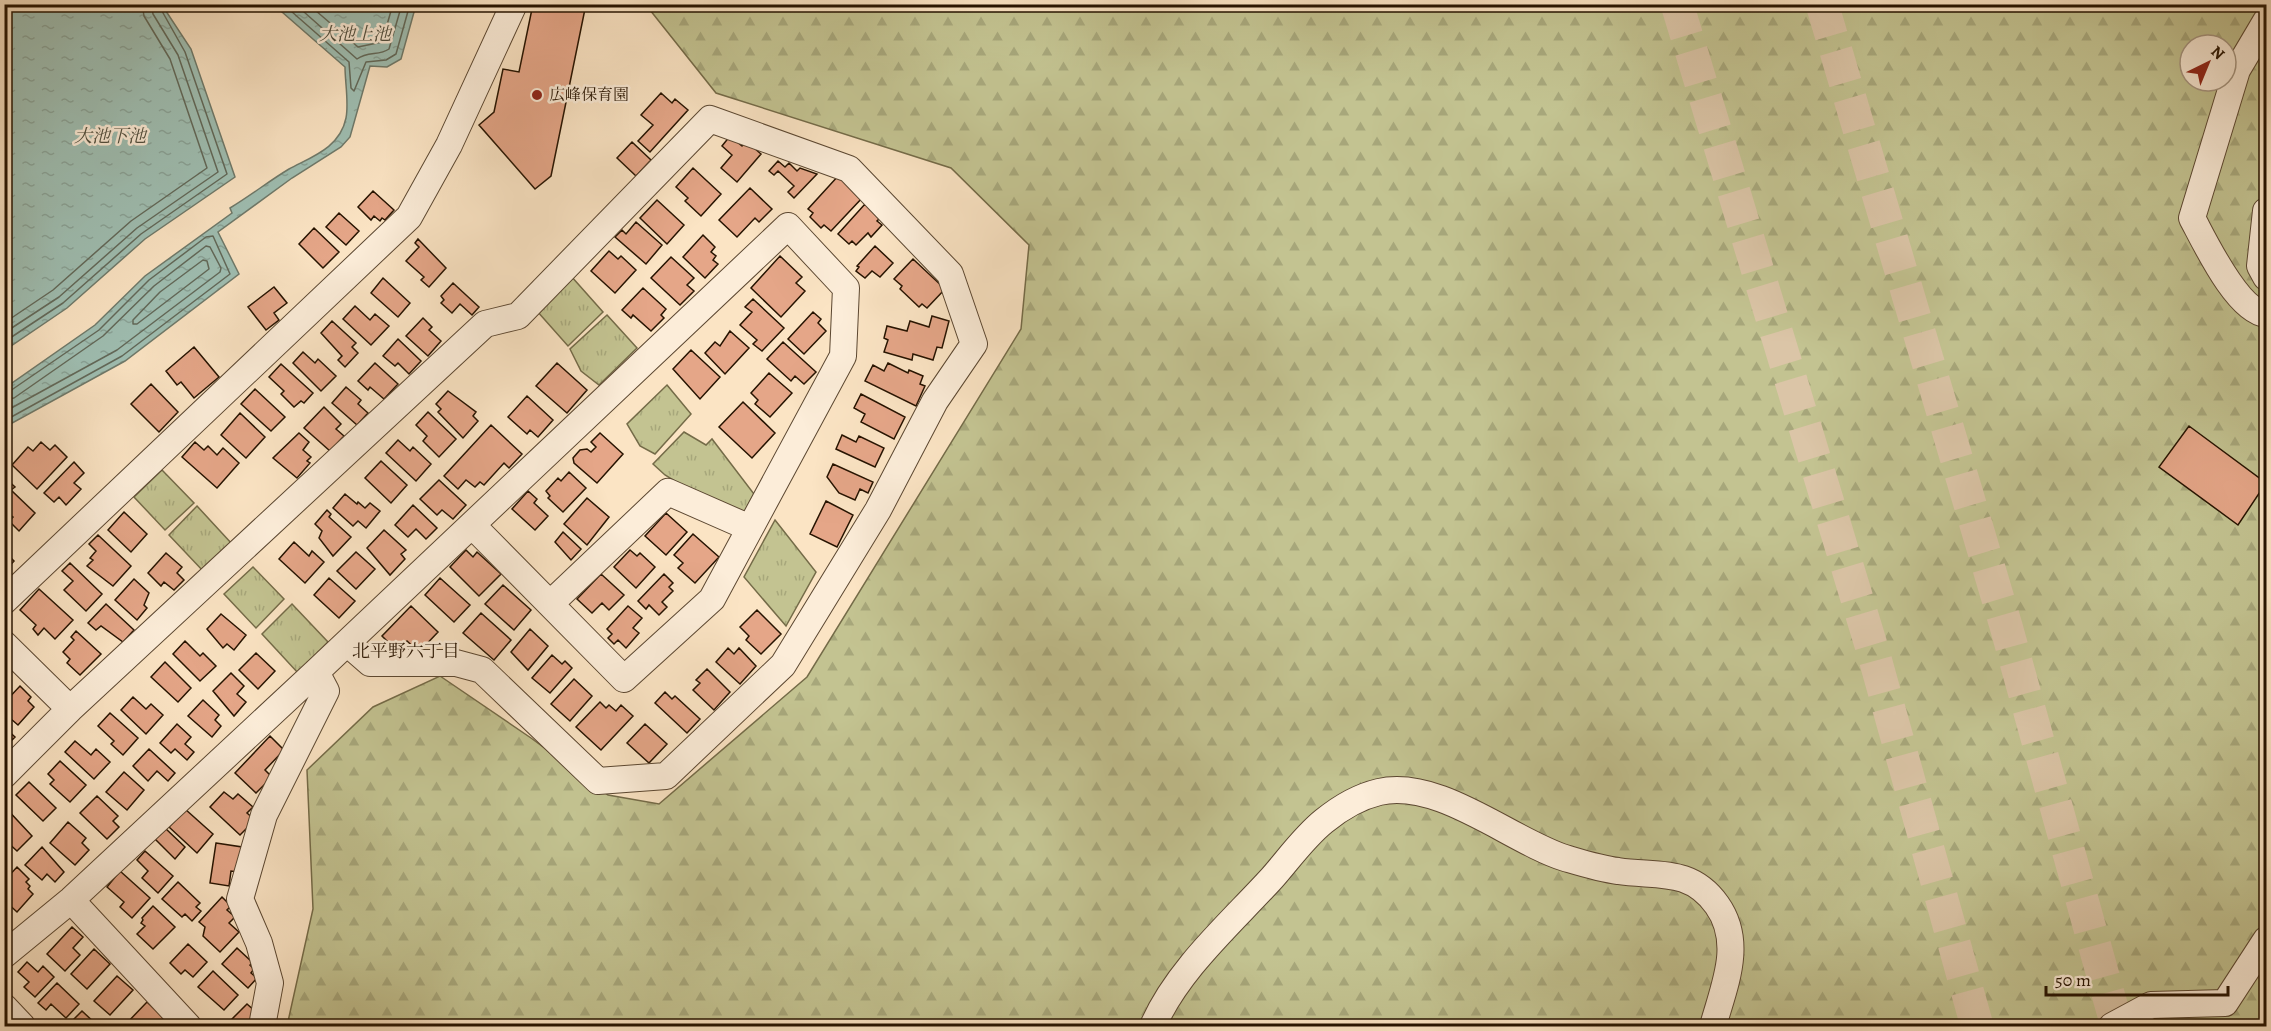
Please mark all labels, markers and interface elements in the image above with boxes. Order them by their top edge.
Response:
water label: 大池上池 [319,22,393,46]
north arrow [2178,33,2238,93]
text: N [2206,41,2230,65]
place label: 広峰保育園 [549,84,629,106]
marker: 広峰保育園 [530,88,544,102]
water label: 大池下池 [74,124,148,148]
district label: 北平野六丁目 [352,639,460,663]
scale bar [2046,959,2228,997]
text: 50 m [2055,968,2091,992]

